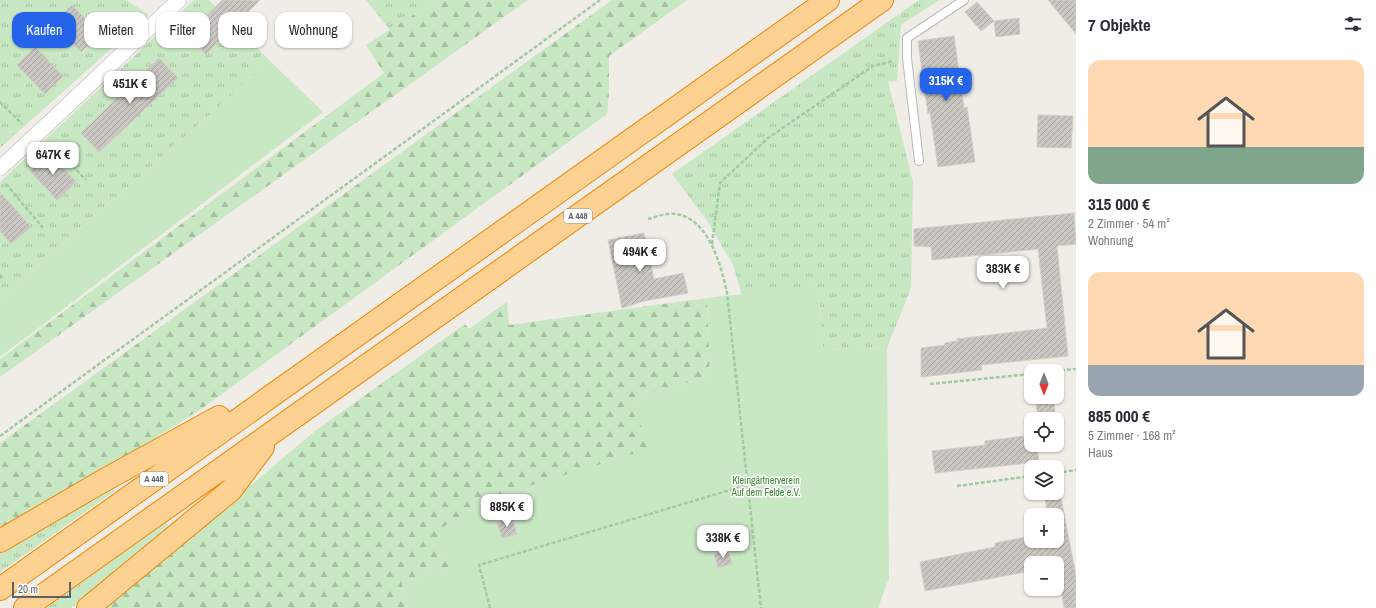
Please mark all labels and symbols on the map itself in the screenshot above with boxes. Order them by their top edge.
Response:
pin: 315K € [913,68,979,102]
pin: 451K € [97,71,163,105]
pin: 647K € [20,142,86,176]
road number: A 448 [564,209,592,223]
pin: 494K € [607,239,673,273]
pin: 383K € [970,256,1036,290]
north arrow [1024,364,1064,404]
road number: A 448 [140,472,168,486]
park label: Kleingärtnerverein Auf dem Felde e.V. [730,474,801,499]
pin: 885K € [474,494,540,528]
pin: 338K € [690,525,756,559]
scale bar [12,580,71,599]

